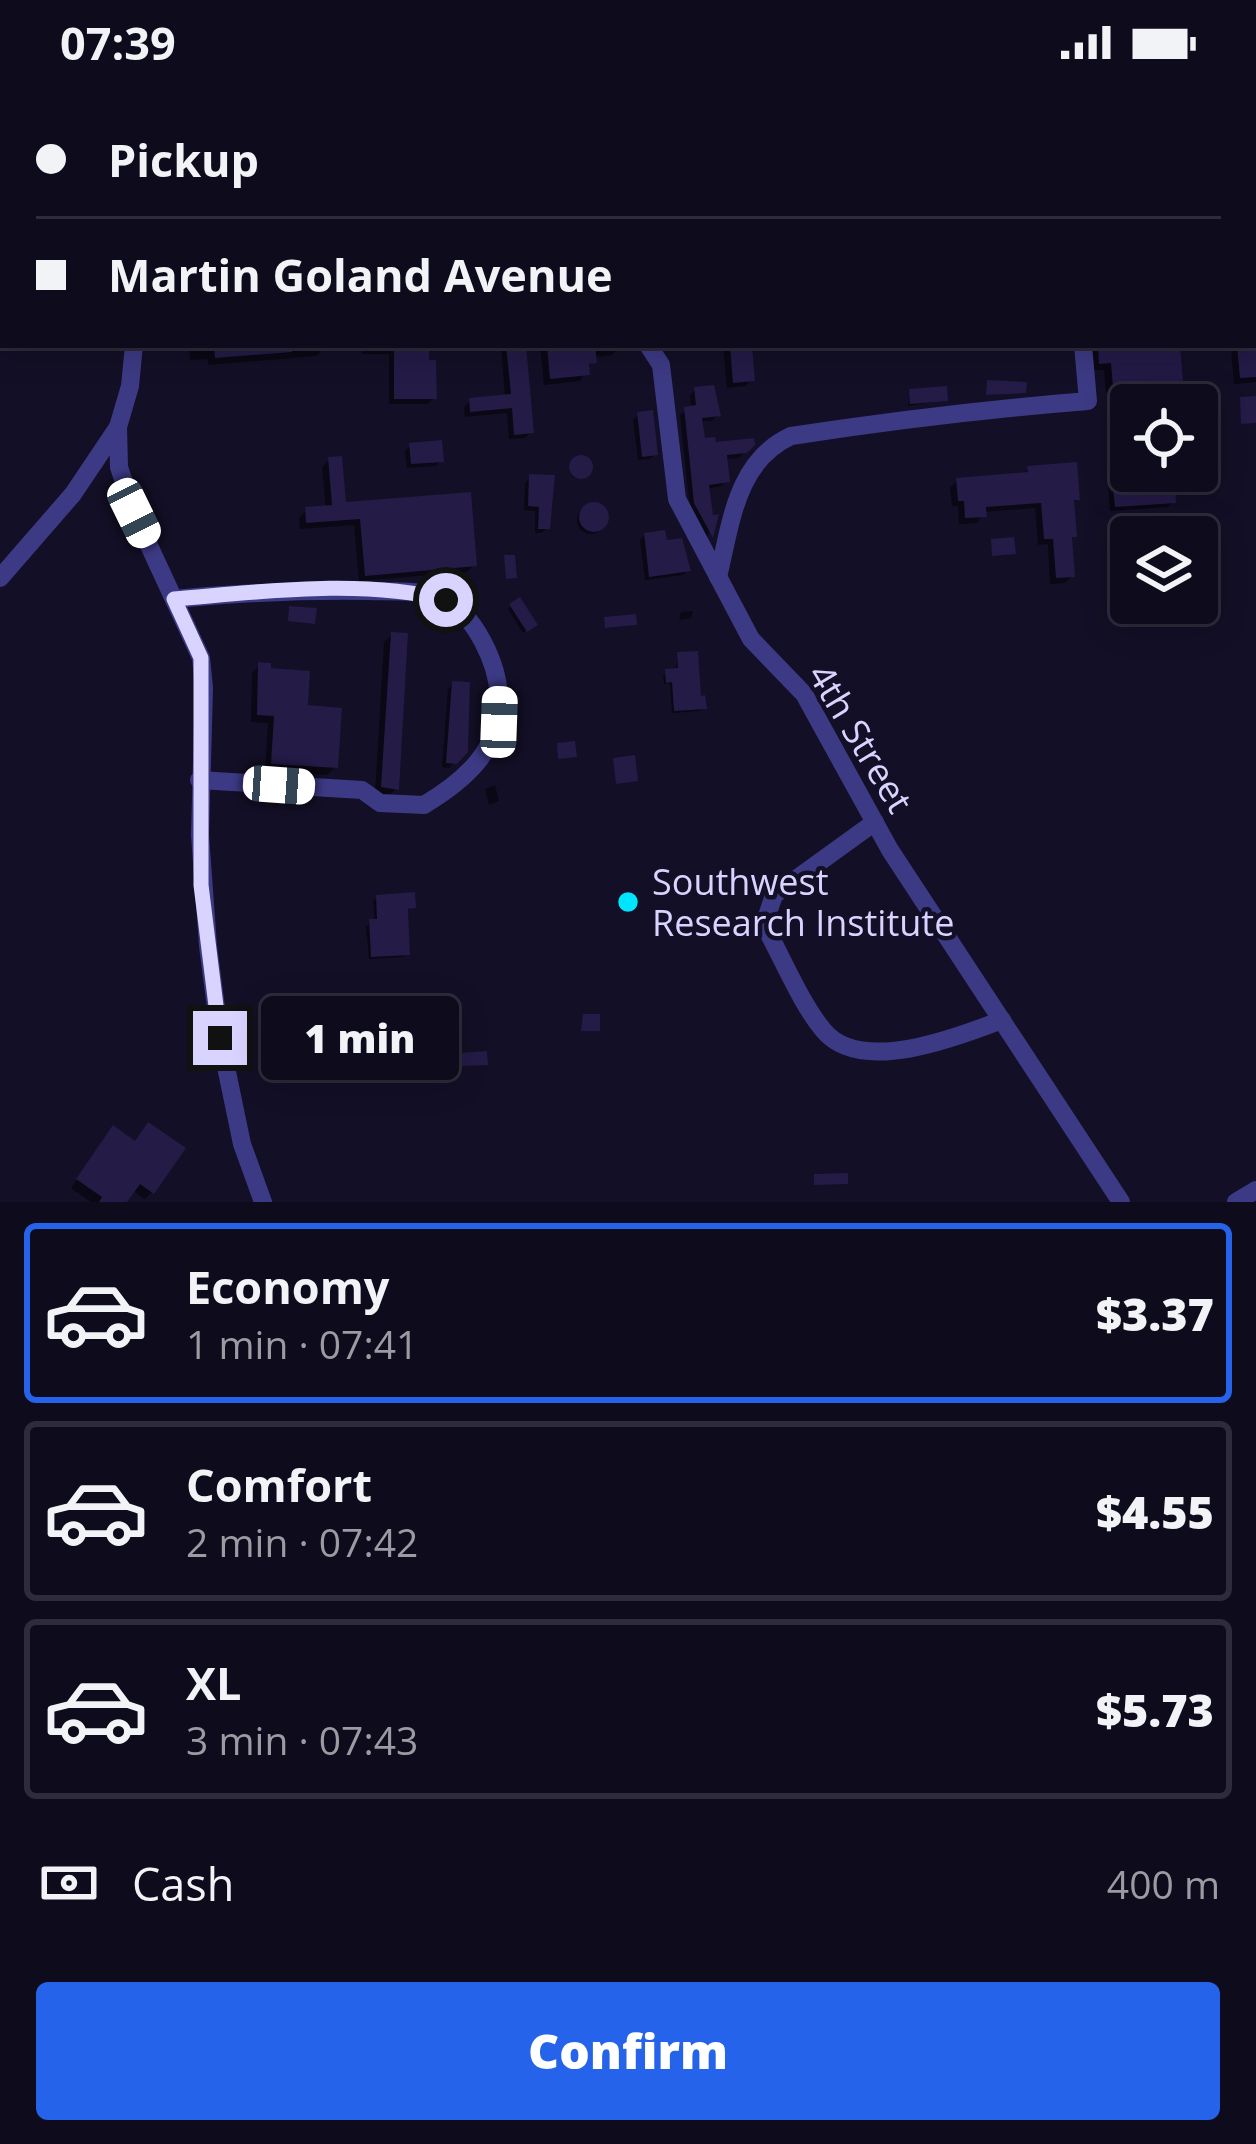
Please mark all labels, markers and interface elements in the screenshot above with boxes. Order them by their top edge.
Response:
text: 07:39 [60,12,176,73]
text: Pickup [108,129,259,190]
text: Martin Goland Avenue [108,244,613,305]
map controls [1110,384,1218,624]
button: locate [1110,384,1218,492]
car [102,473,166,553]
button: layers [1110,516,1218,624]
route start [419,573,473,627]
street label: 4th Street [797,654,925,822]
car [480,685,518,759]
car [242,765,316,805]
place label: Southwest Research Institute [652,857,954,947]
marker: Southwest Research Institute [615,889,641,915]
callout: 1 min [262,996,460,1080]
route end [193,1011,247,1065]
text: 1 min [305,1011,415,1064]
text: Economy [186,1256,389,1317]
icon: car [42,1259,150,1367]
text: $3.37 [1096,1283,1214,1344]
text: 1 min · 07:41 [186,1317,418,1370]
text: Comfort [186,1454,372,1515]
icon: car [42,1457,150,1565]
text: $4.55 [1096,1481,1214,1542]
text: 2 min · 07:42 [186,1515,418,1568]
text: XL [186,1652,241,1713]
icon: car [42,1655,150,1763]
text: $5.73 [1096,1679,1214,1740]
text: 3 min · 07:43 [186,1713,418,1766]
icon: cash [36,1850,102,1916]
text: Cash [132,1853,234,1914]
text: 400 m [1107,1857,1220,1910]
button: Confirm [36,1982,1220,2120]

